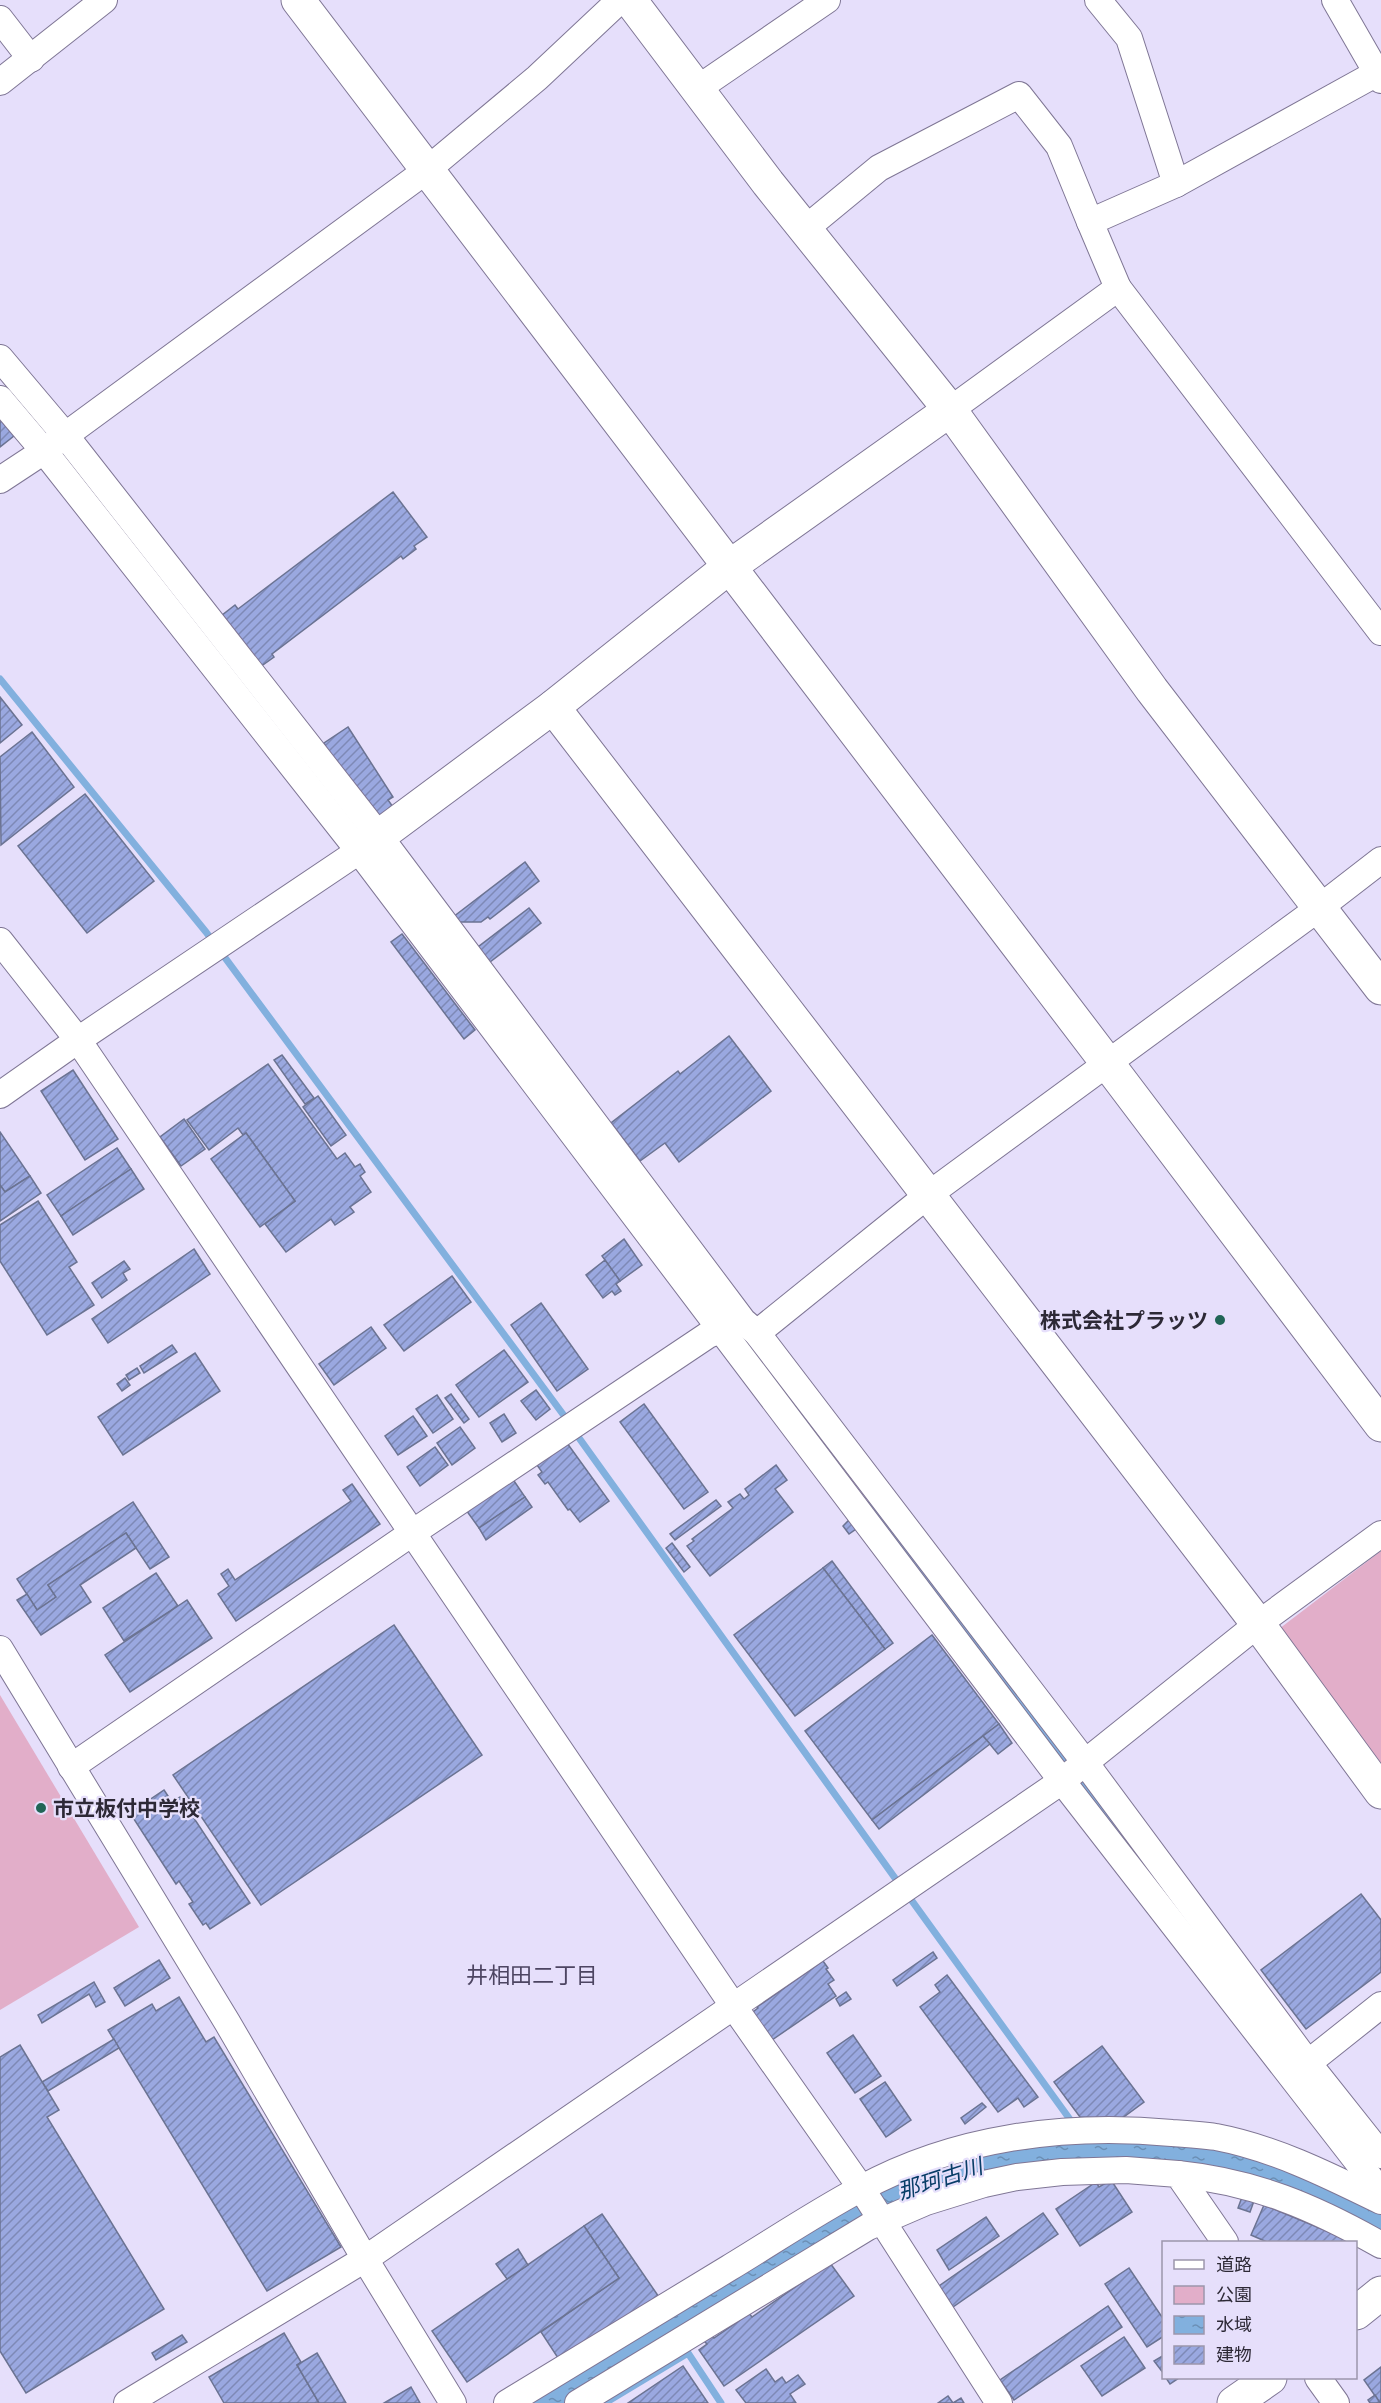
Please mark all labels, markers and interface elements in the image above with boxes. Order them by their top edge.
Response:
place label: 株式会社プラッツ [1040,1308,1208,1333]
marker: 株式会社プラッツ [1213,1313,1227,1327]
place label: 市立板付中学校 [53,1796,200,1821]
marker: 市立板付中学校 [34,1801,48,1815]
district label: 井相田二丁目 [466,1962,598,1989]
water label: 那珂古川 [894,2152,988,2205]
legend [1162,2241,1357,2379]
text: 道路 [1216,2254,1252,2276]
text: 公園 [1216,2284,1252,2306]
text: 水域 [1216,2314,1252,2336]
text: 建物 [1216,2344,1252,2366]

